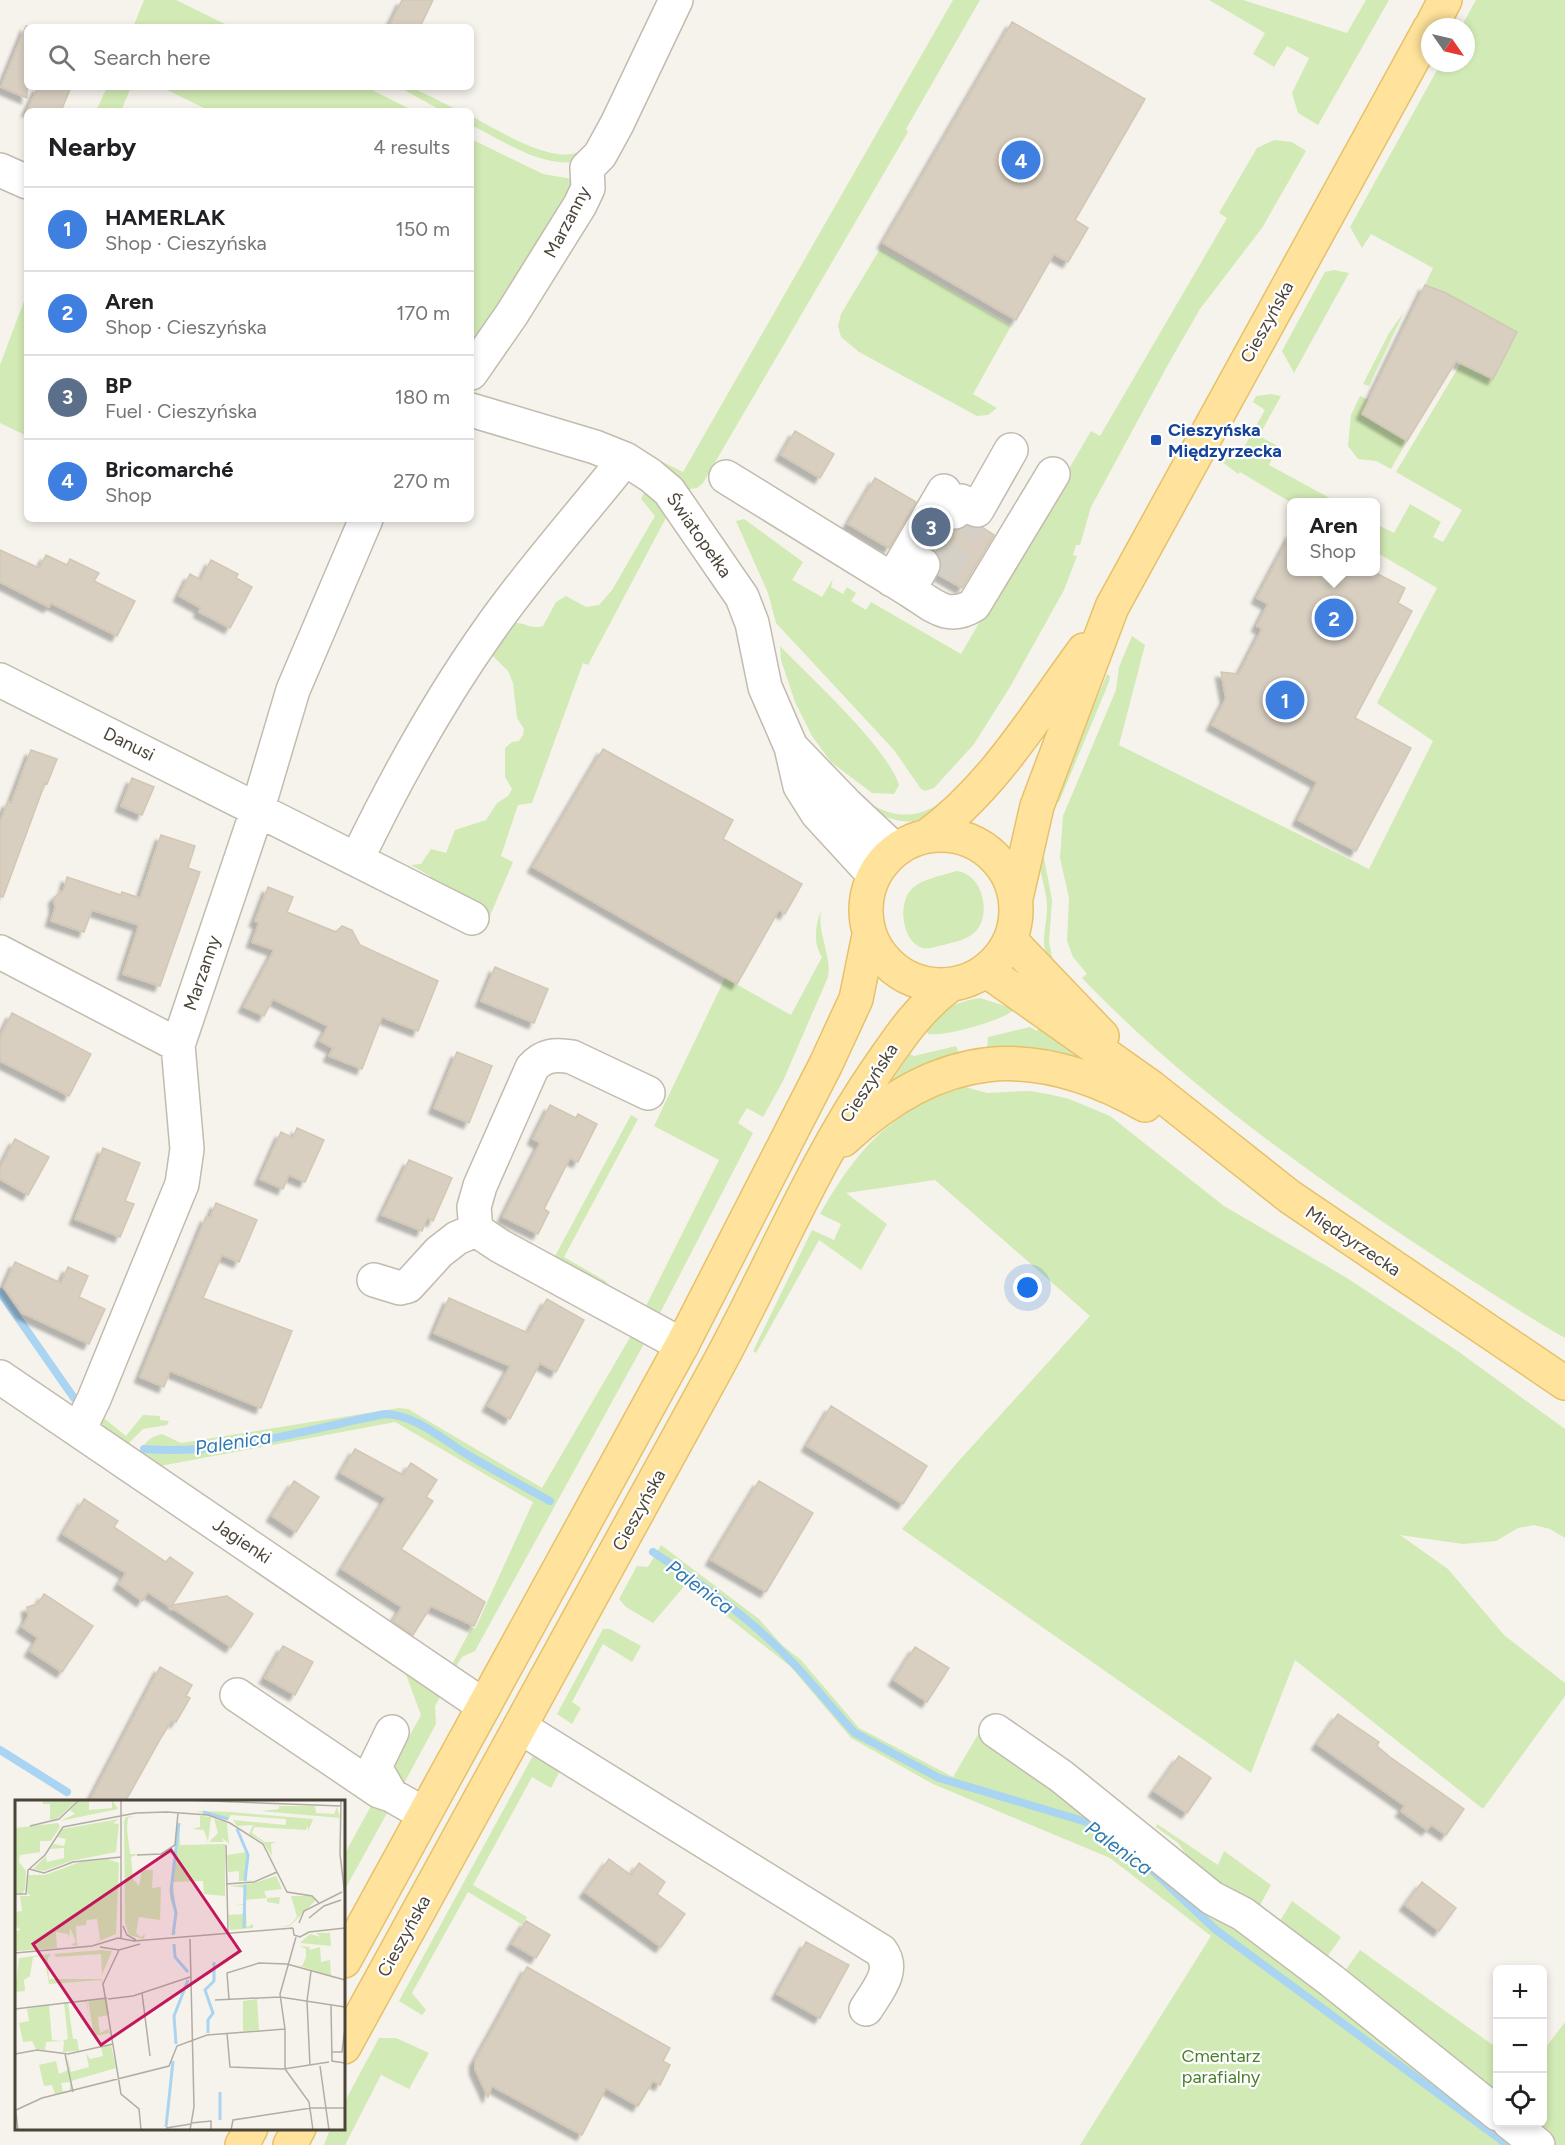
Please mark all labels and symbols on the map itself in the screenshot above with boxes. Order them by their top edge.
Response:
north arrow [1421,18,1475,72]
pin: 4 [1002,138,1040,182]
street label: Marzanny [539,182,595,262]
street label: Cieszyńska [1236,277,1298,367]
place label: Cieszyńska Międzyrzecka [1168,419,1282,462]
marker: Cieszyńska Międzyrzecka [1149,433,1163,447]
street label: Światopełka [662,488,736,582]
pin: 3 [912,504,950,550]
pin: 2 [1314,596,1354,640]
pin: 1 [1266,678,1304,722]
street label: Danusi [100,722,158,766]
street label: Marzanny [179,932,225,1013]
street label: Cieszyńska [835,1039,903,1127]
street label: Międzyrzecka [1301,1201,1405,1281]
your location [1013,1273,1042,1302]
water label: Palenica [193,1424,273,1460]
street label: Cieszyńska [608,1465,670,1555]
street label: Jagienki [208,1513,276,1569]
water label: Palenica [662,1555,738,1619]
inset map [15,1800,345,2130]
water label: Palenica [1081,1816,1157,1880]
street label: Cieszyńska [373,1891,435,1981]
park label: Cmentarz parafialny [1181,2045,1261,2088]

